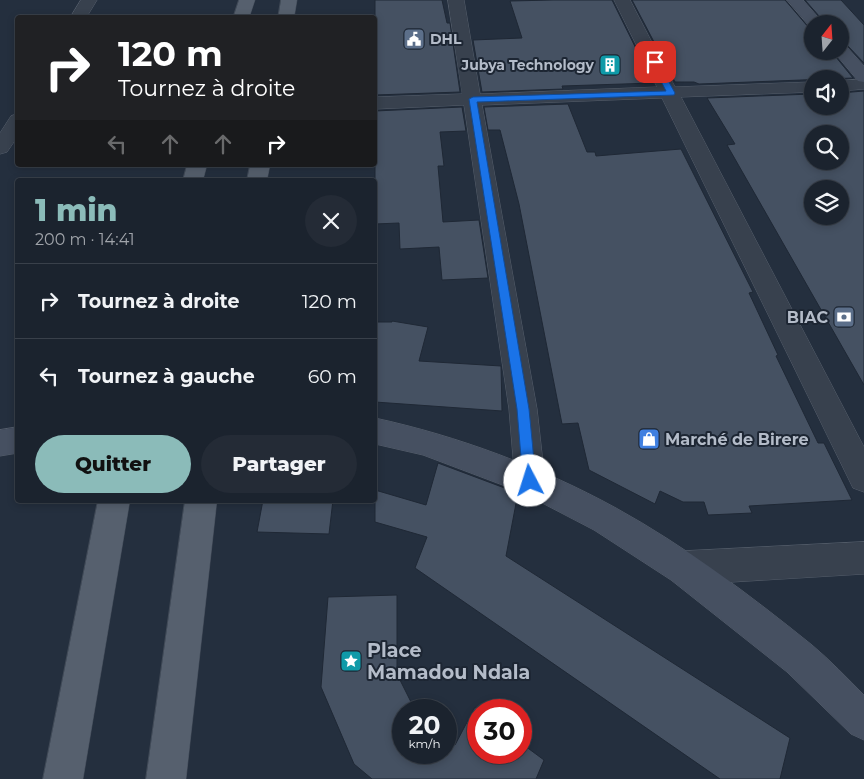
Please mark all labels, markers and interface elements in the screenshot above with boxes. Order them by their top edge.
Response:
north arrow [804,15,849,60]
map controls [804,15,849,225]
public building icon: DHL [402,27,426,51]
place label: DHL [430,30,462,48]
text: 120 m [118,32,223,75]
icon: right [35,35,100,100]
pin [634,41,676,83]
icon: arrive [641,48,669,76]
building icon: Jubya Technology [598,53,622,77]
place label: Jubya Technology [461,56,595,74]
button: sound [804,70,849,115]
text: Tournez à droite [118,75,295,102]
button: search [804,125,849,170]
icon: left [103,130,131,158]
icon: ahead [156,130,184,158]
icon: ahead [209,130,237,158]
icon: right [262,130,290,158]
button: layers [804,180,849,225]
text: 1 min [35,192,118,229]
button: close [305,195,357,247]
text: 200 m · 14:41 [35,230,135,249]
icon: right [35,287,63,315]
text: Tournez à droite [78,290,239,313]
text: 120 m [302,290,357,313]
bank icon: BIAC [832,305,856,329]
place label: BIAC [787,308,828,327]
icon: left [35,362,63,390]
text: Tournez à gauche [78,365,255,388]
text: 60 m [308,365,357,388]
shop icon: Marché de Birere [637,427,661,451]
place label: Marché de Birere [665,430,809,449]
button: Quitter [35,435,191,493]
button: Partager [201,435,357,493]
position arrow [503,454,555,506]
place label: Place Mamadou Ndala [367,639,530,684]
place icon: Place Mamadou Ndala [339,649,363,673]
speed limit sign: 30 [467,699,532,764]
text: 20 [409,710,440,740]
text: km/h [408,736,441,751]

